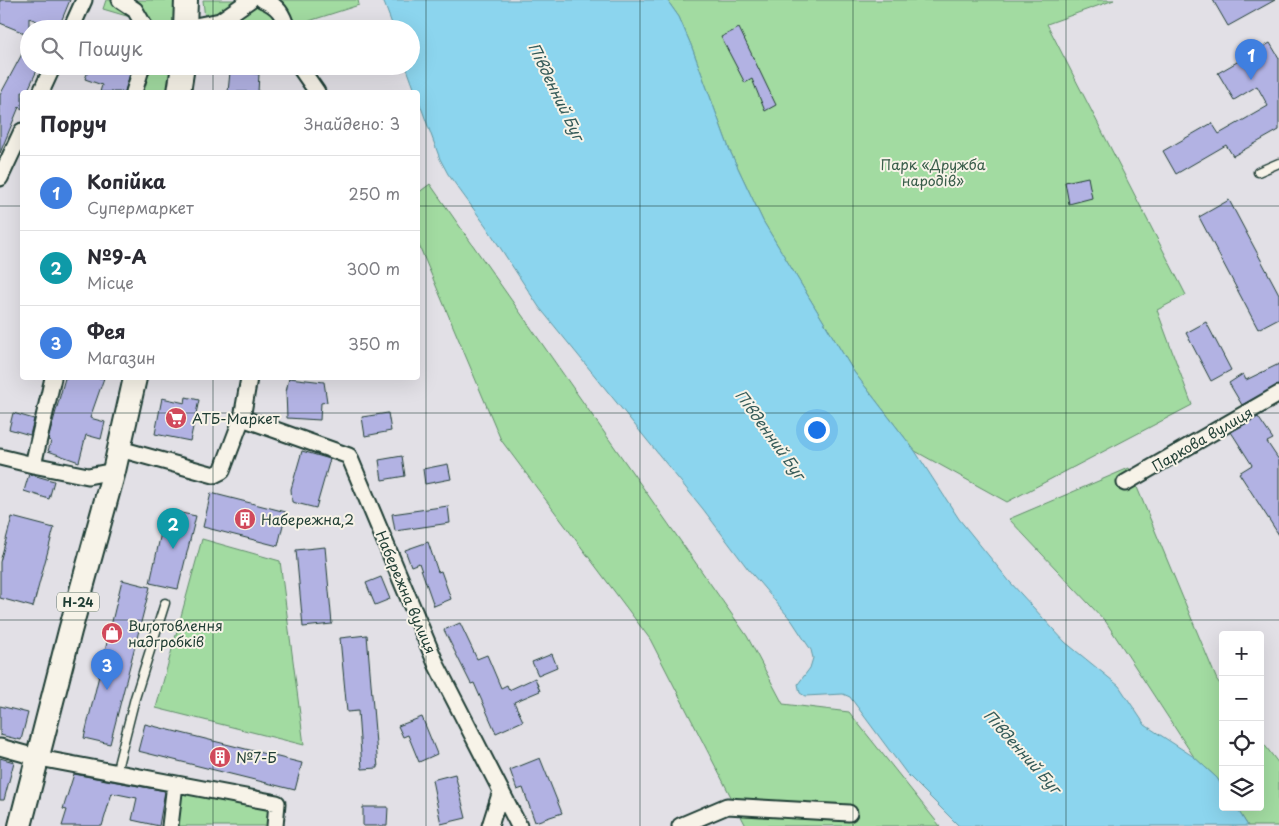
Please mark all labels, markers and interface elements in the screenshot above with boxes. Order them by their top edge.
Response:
search box [20,20,420,75]
icon: search [38,34,66,62]
text: Пошук [78,34,143,62]
water label: Південний Буг [523,38,592,146]
pin: 1 [1235,39,1267,80]
text: Поруч [40,107,107,139]
text: Знайдено: 3 [304,111,400,135]
park label: Парк «Дружба народів» [881,154,986,191]
text: Копійка [87,167,166,195]
text: 1 [52,181,60,205]
text: 250 m [349,181,400,205]
text: Супермаркет [87,195,194,219]
text: №9-А [87,242,147,270]
text: 2 [50,256,62,280]
text: 300 m [346,256,400,280]
text: Місце [87,270,134,294]
text: Фея [87,317,126,345]
text: 3 [51,331,61,355]
text: 350 m [348,331,400,355]
text: Магазин [87,345,156,369]
water label: Південний Буг [731,384,813,486]
street label: Паркова вулиця [1148,402,1256,476]
supermarket icon: АТБ-Маркет [164,406,188,430]
place label: АТБ-Маркет [192,408,280,429]
your location [804,417,830,443]
building icon: Набережна,2 [233,507,257,531]
pin: 2 [157,508,189,549]
place label: Набережна,2 [261,509,354,530]
street label: Набережна вулиця [371,527,441,657]
road number: Н-24 [57,592,99,612]
place label: Виготовлення надгробків [128,615,223,652]
shop icon: Виготовлення надгробків [100,621,124,645]
map controls [1219,631,1264,811]
button: + [1219,631,1264,676]
pin: 3 [91,649,123,690]
button: − [1219,676,1264,721]
water label: Південний Буг [979,704,1069,800]
button: locate [1219,721,1264,766]
building icon: №7-Б [208,745,232,769]
place label: №7-Б [236,747,277,768]
button: layers [1219,766,1264,811]

